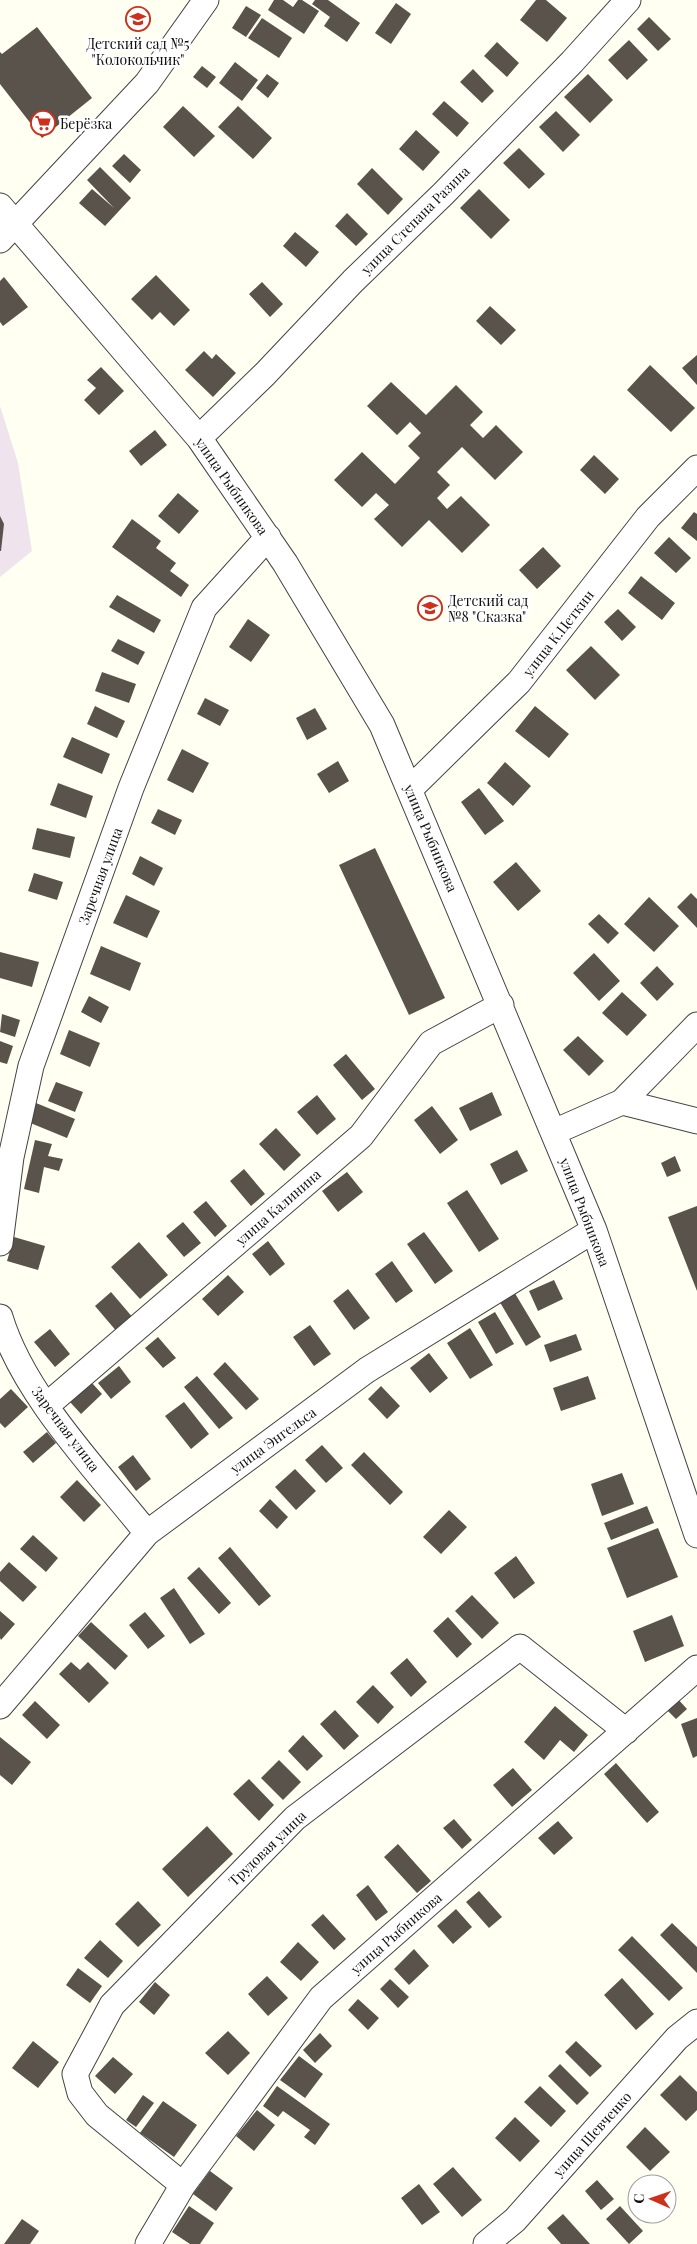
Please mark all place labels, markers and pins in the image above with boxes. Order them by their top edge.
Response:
school or university icon: Детский сад №5 "Колокольчик" [125,6,151,32]
place label: Детский сад №5 "Колокольчик" [86,34,190,69]
supermarket icon: Берёзка [30,110,56,136]
place label: Берёзка [60,114,112,133]
place label: Детский сад №8 "Сказка" [448,591,529,626]
school or university icon: Детский сад №8 "Сказка" [417,595,443,621]

